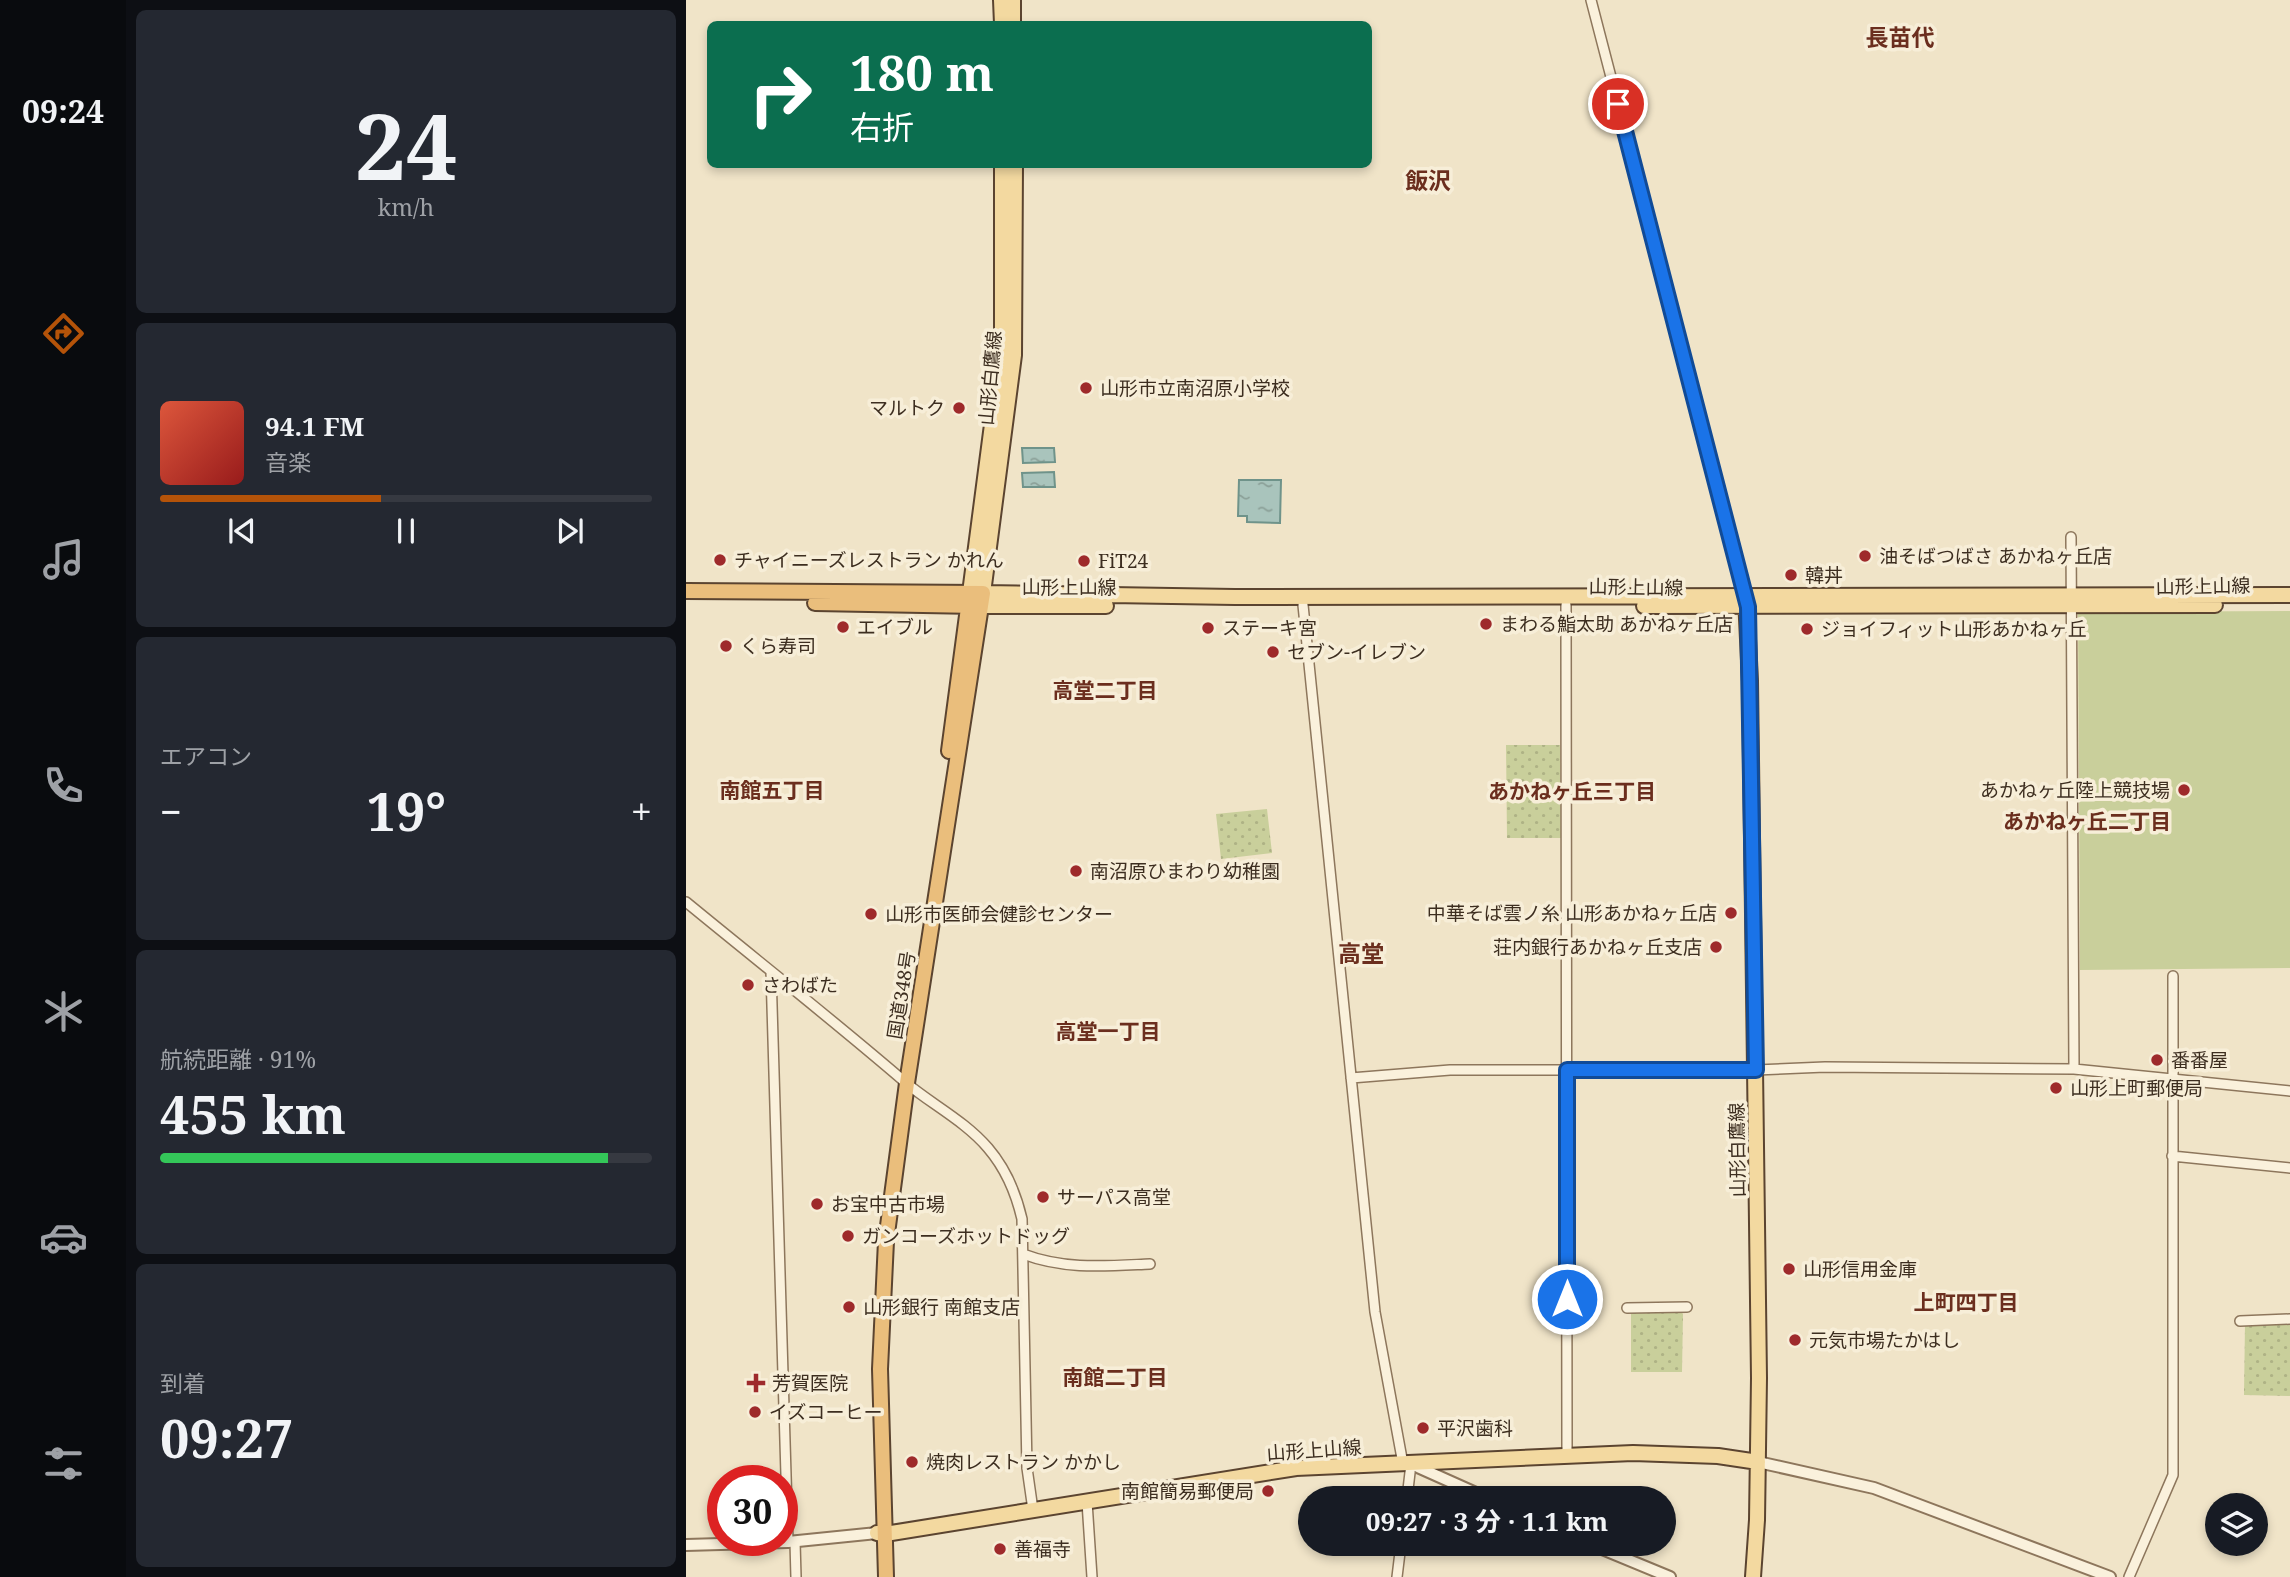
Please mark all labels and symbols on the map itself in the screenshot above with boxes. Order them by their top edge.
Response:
district label: 長苗代 [1866,21,1935,53]
pin [1588,74,1648,134]
district label: 飯沢 [1405,164,1451,196]
street label: 山形白鷹線 [973,330,1007,426]
place label: 山形市立南沼原小学校 [1100,375,1290,401]
marker: 山形市立南沼原小学校 [1078,380,1094,396]
place label: マルトク [869,395,945,421]
marker: マルトク [951,400,967,416]
place label: 油そばつばさ あかねヶ丘店 [1879,543,2112,569]
place label: チャイニーズレストラン かれん [734,547,1004,573]
place label: FiT24 [1098,548,1149,574]
marker: 油そばつばさ あかねヶ丘店 [1857,548,1873,564]
marker: チャイニーズレストラン かれん [712,552,728,568]
marker: FiT24 [1076,553,1092,569]
place label: 韓丼 [1805,562,1843,588]
marker: 韓丼 [1783,567,1799,583]
street label: 山形上山線 [2155,572,2251,600]
street label: 山形上山線 [1588,573,1684,601]
street label: 山形上山線 [1021,574,1117,600]
place label: まわる鮨太助 あかねヶ丘店 [1500,611,1733,637]
place label: エイブル [857,614,933,640]
place label: ステーキ宮 [1222,615,1317,641]
marker: まわる鮨太助 あかねヶ丘店 [1478,616,1494,632]
place label: ジョイフィット山形あかねヶ丘 [1821,616,2087,642]
marker: エイブル [835,619,851,635]
marker: ステーキ宮 [1200,620,1216,636]
marker: ジョイフィット山形あかねヶ丘 [1799,621,1815,637]
place label: くら寿司 [740,633,816,659]
marker: くら寿司 [718,638,734,654]
place label: セブン-イレブン [1287,639,1426,665]
marker: セブン-イレブン [1265,644,1281,660]
district label: 高堂二丁目 [1053,676,1158,704]
district label: 南館五丁目 [720,776,825,804]
district label: あかねヶ丘三丁目 [1488,777,1656,805]
place label: あかねヶ丘陸上競技場 [1980,777,2170,803]
marker: あかねヶ丘陸上競技場 [2176,782,2192,798]
district label: あかねヶ丘二丁目 [2003,807,2171,835]
place label: 南沼原ひまわり幼稚園 [1090,858,1280,884]
marker: 南沼原ひまわり幼稚園 [1068,863,1084,879]
place label: 中華そば雲ノ糸 山形あかねヶ丘店 [1427,900,1717,926]
place label: 山形市医師会健診センター [885,901,1113,927]
marker: 中華そば雲ノ糸 山形あかねヶ丘店 [1723,905,1739,921]
marker: 山形市医師会健診センター [863,906,879,922]
place label: 荘内銀行あかねヶ丘支店 [1493,934,1702,960]
district label: 高堂 [1338,937,1384,969]
marker: 荘内銀行あかねヶ丘支店 [1708,939,1724,955]
street label: 国道348号 [881,949,921,1041]
place label: さわばた [762,972,838,998]
marker: さわばた [740,977,756,993]
district label: 高堂一丁目 [1056,1017,1161,1045]
place label: 番番屋 [2171,1047,2228,1073]
marker: 番番屋 [2149,1052,2165,1068]
place label: 山形上町郵便局 [2070,1075,2203,1101]
marker: 山形上町郵便局 [2048,1080,2064,1096]
street label: 山形白鷹線 [1723,1102,1751,1198]
place label: サーパス高堂 [1057,1184,1171,1210]
marker: サーパス高堂 [1035,1189,1051,1205]
place label: お宝中古市場 [831,1191,945,1217]
marker: お宝中古市場 [809,1196,825,1212]
place label: ガンコーズホットドッグ [862,1223,1070,1249]
marker: ガンコーズホットドッグ [840,1228,856,1244]
place label: 山形信用金庫 [1803,1256,1917,1282]
marker: 山形信用金庫 [1781,1261,1797,1277]
position arrow [1530,1262,1604,1336]
district label: 上町四丁目 [1914,1288,2019,1316]
place label: 山形銀行 南館支店 [863,1294,1020,1320]
marker: 山形銀行 南館支店 [841,1299,857,1315]
place label: 元気市場たかはし [1809,1327,1960,1353]
marker: 元気市場たかはし [1787,1332,1803,1348]
district label: 南館二丁目 [1063,1363,1168,1391]
place label: 芳賀医院 [772,1370,848,1396]
marker: 芳賀医院 [746,1373,766,1393]
place label: イズコーヒー [769,1399,882,1425]
marker: イズコーヒー [747,1404,763,1420]
place label: 平沢歯科 [1437,1415,1513,1441]
marker: 平沢歯科 [1415,1420,1431,1436]
street label: 山形上山線 [1266,1434,1362,1466]
place label: 焼肉レストラン かかし [926,1449,1121,1475]
marker: 焼肉レストラン かかし [904,1454,920,1470]
speed limit sign: 30 [707,1465,798,1556]
place label: 南館簡易郵便局 [1121,1478,1254,1504]
marker: 南館簡易郵便局 [1260,1483,1276,1499]
place label: 善福寺 [1014,1536,1071,1562]
marker: 善福寺 [992,1541,1008,1557]

